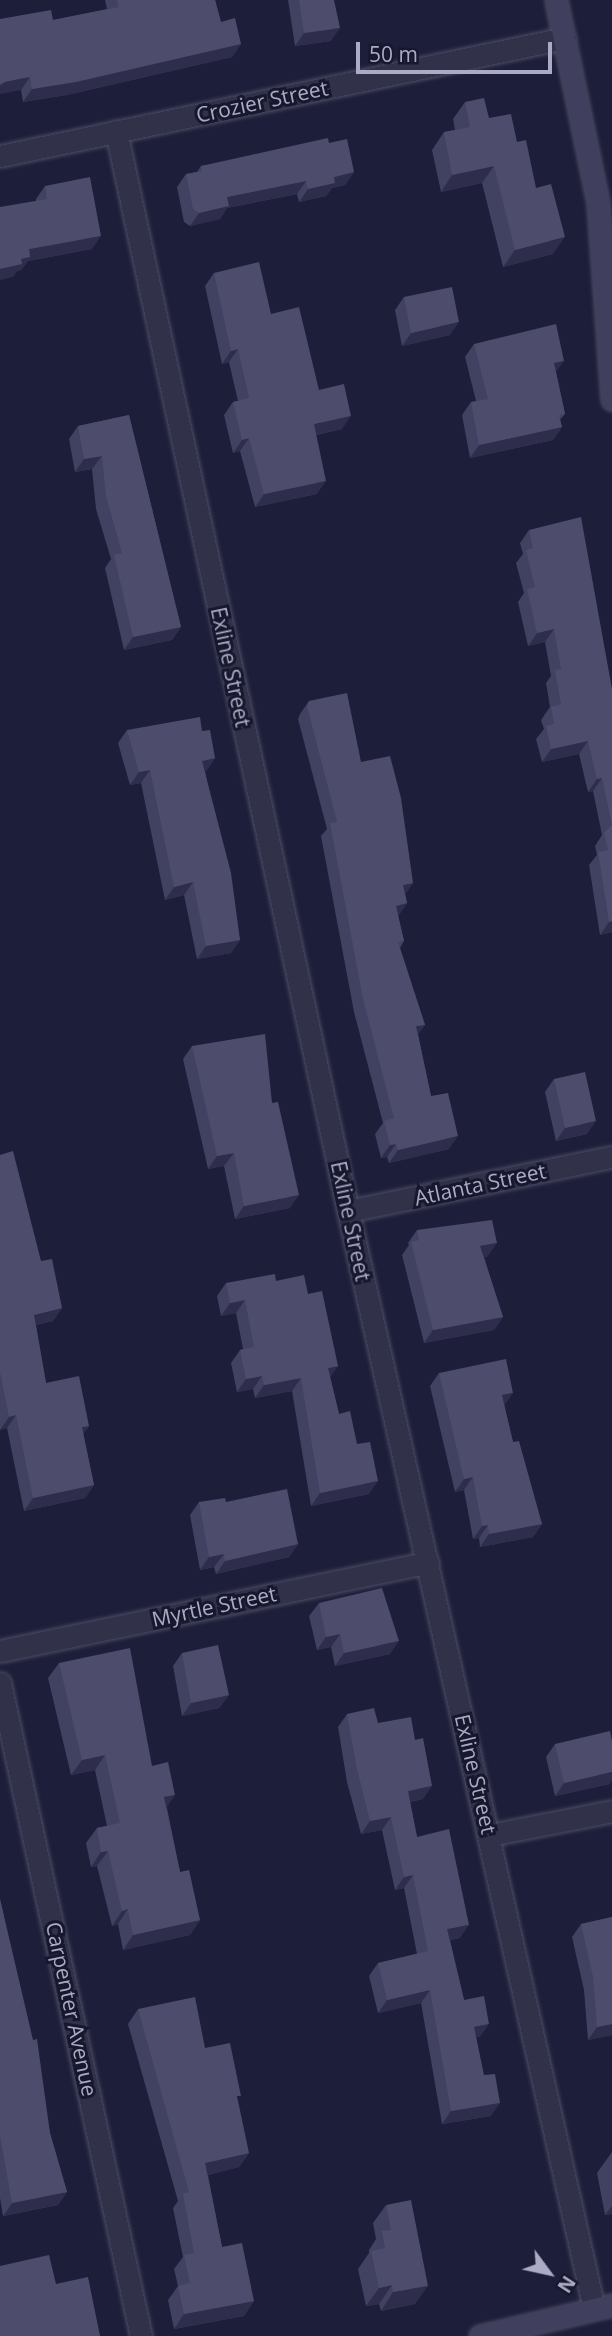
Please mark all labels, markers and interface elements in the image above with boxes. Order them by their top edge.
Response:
scale bar [360,28,556,72]
text: 50 m [369,40,418,68]
street label: Crozier Street [194,75,330,127]
street label: Exline Street [206,605,256,729]
street label: Atlanta Street [412,1158,548,1210]
street label: Exline Street [326,1159,376,1283]
street label: Myrtle Street [149,1581,279,1631]
street label: Exline Street [450,1712,502,1836]
street label: Carpenter Avenue [41,1920,103,2098]
north arrow [514,2238,584,2308]
text: N [552,2271,582,2298]

